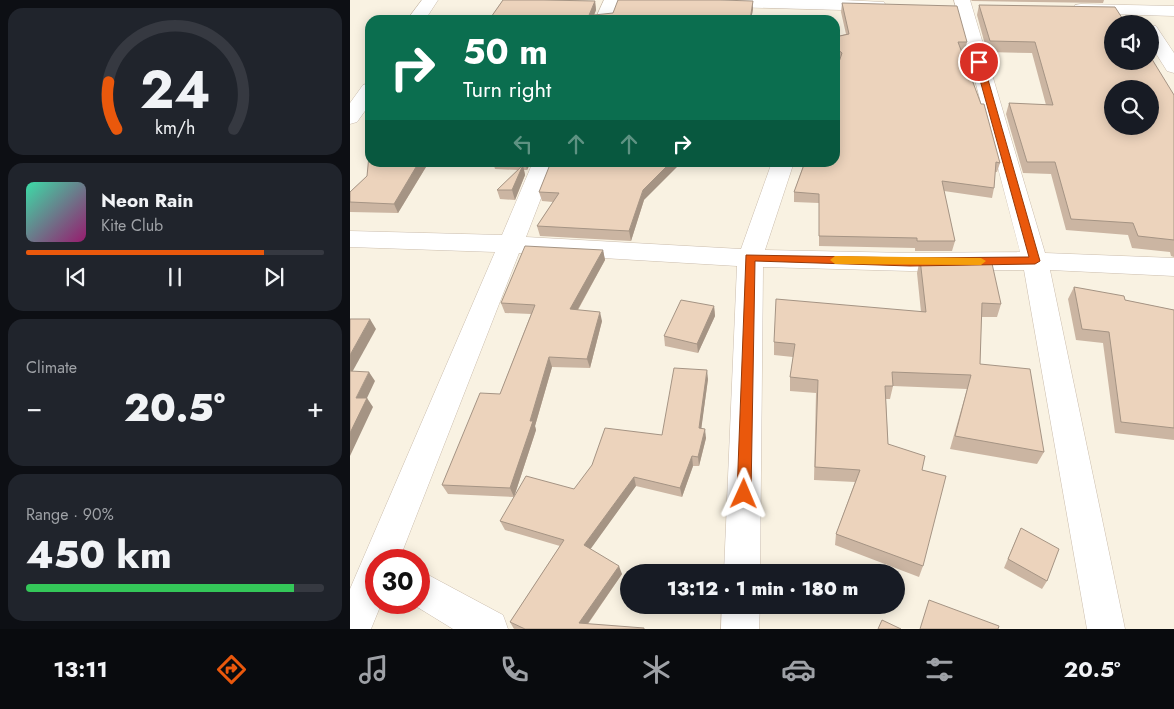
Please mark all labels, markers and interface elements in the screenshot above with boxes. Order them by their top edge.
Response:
map controls [1104,15,1159,135]
button: sound [1104,15,1159,70]
text: 50 m [463,27,548,77]
icon: right [380,35,445,100]
pin [958,41,1000,83]
icon: arrive [965,48,993,76]
text: 24 [140,52,210,128]
text: Turn right [463,73,551,105]
button: search [1104,80,1159,135]
text: km/h [155,115,195,141]
icon: left [509,130,537,158]
icon: ahead [562,130,590,158]
icon: ahead [615,130,643,158]
icon: right [668,130,696,158]
text: Neon Rain [101,187,194,214]
text: Kite Club [101,214,163,237]
icon: previous [62,263,90,291]
icon: pause [161,263,189,291]
icon: next [260,263,288,291]
text: Climate [26,356,77,379]
text: 20.5° [124,380,225,435]
text: − [26,387,43,428]
text: + [307,387,324,428]
position arrow [717,467,769,519]
text: Range · 90% [26,503,114,526]
text: 450 km [26,527,172,582]
speed limit sign: 30 [365,549,430,614]
text: 13:12 · 1 min · 180 m [667,575,858,602]
icon: directions [214,652,249,687]
icon: music [356,652,391,687]
icon: phone [497,652,532,687]
icon: climate [639,652,674,687]
icon: car [781,652,816,687]
icon: filters [922,652,957,687]
text: 13:11 [53,653,108,685]
text: 20.5° [1064,653,1121,685]

